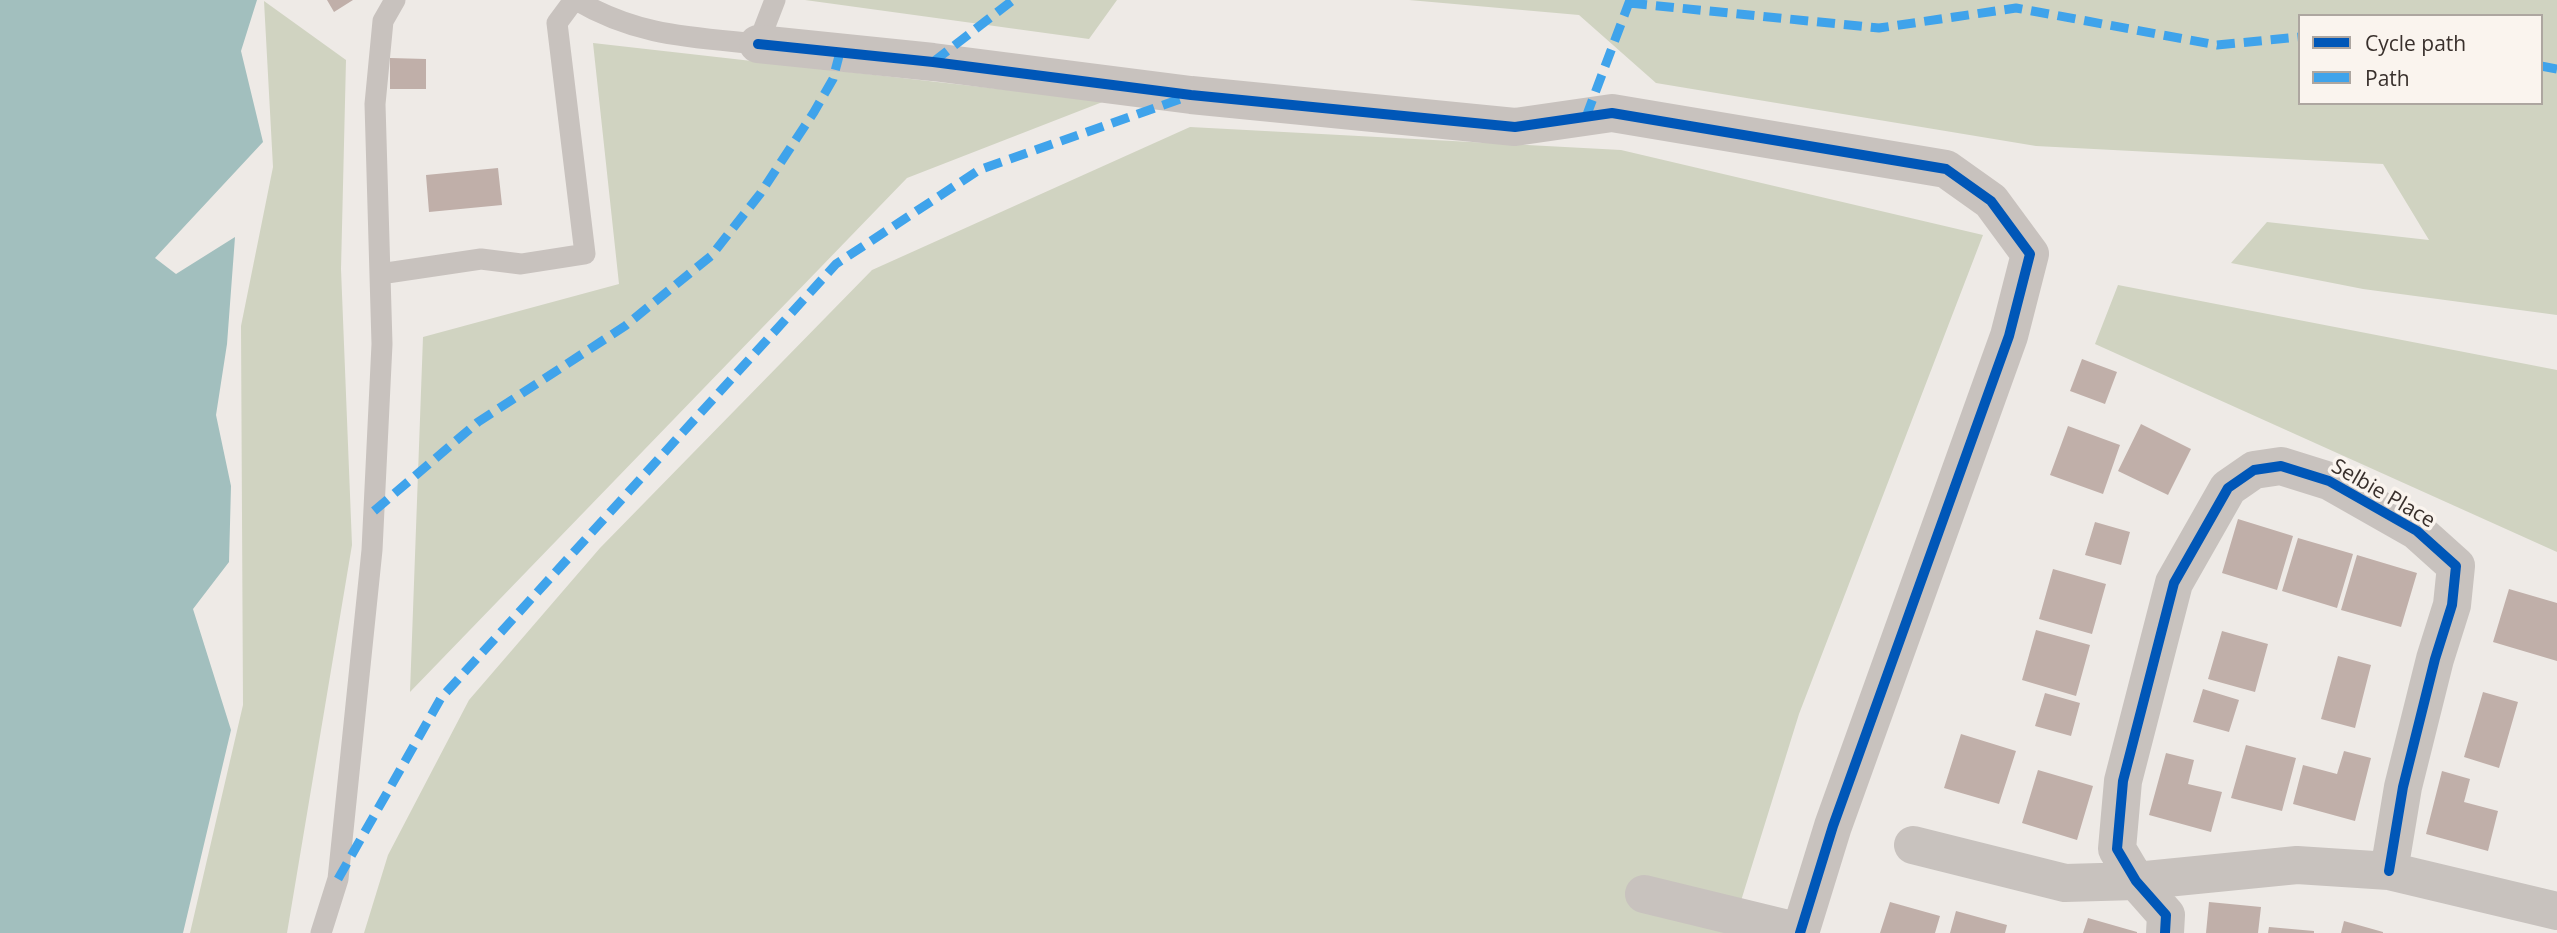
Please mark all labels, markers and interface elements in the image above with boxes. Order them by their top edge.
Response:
legend [2298,14,2543,105]
text: Cycle path [2365,29,2466,57]
text: Path [2365,64,2410,92]
street label: Selbie Place [2327,454,2439,534]

